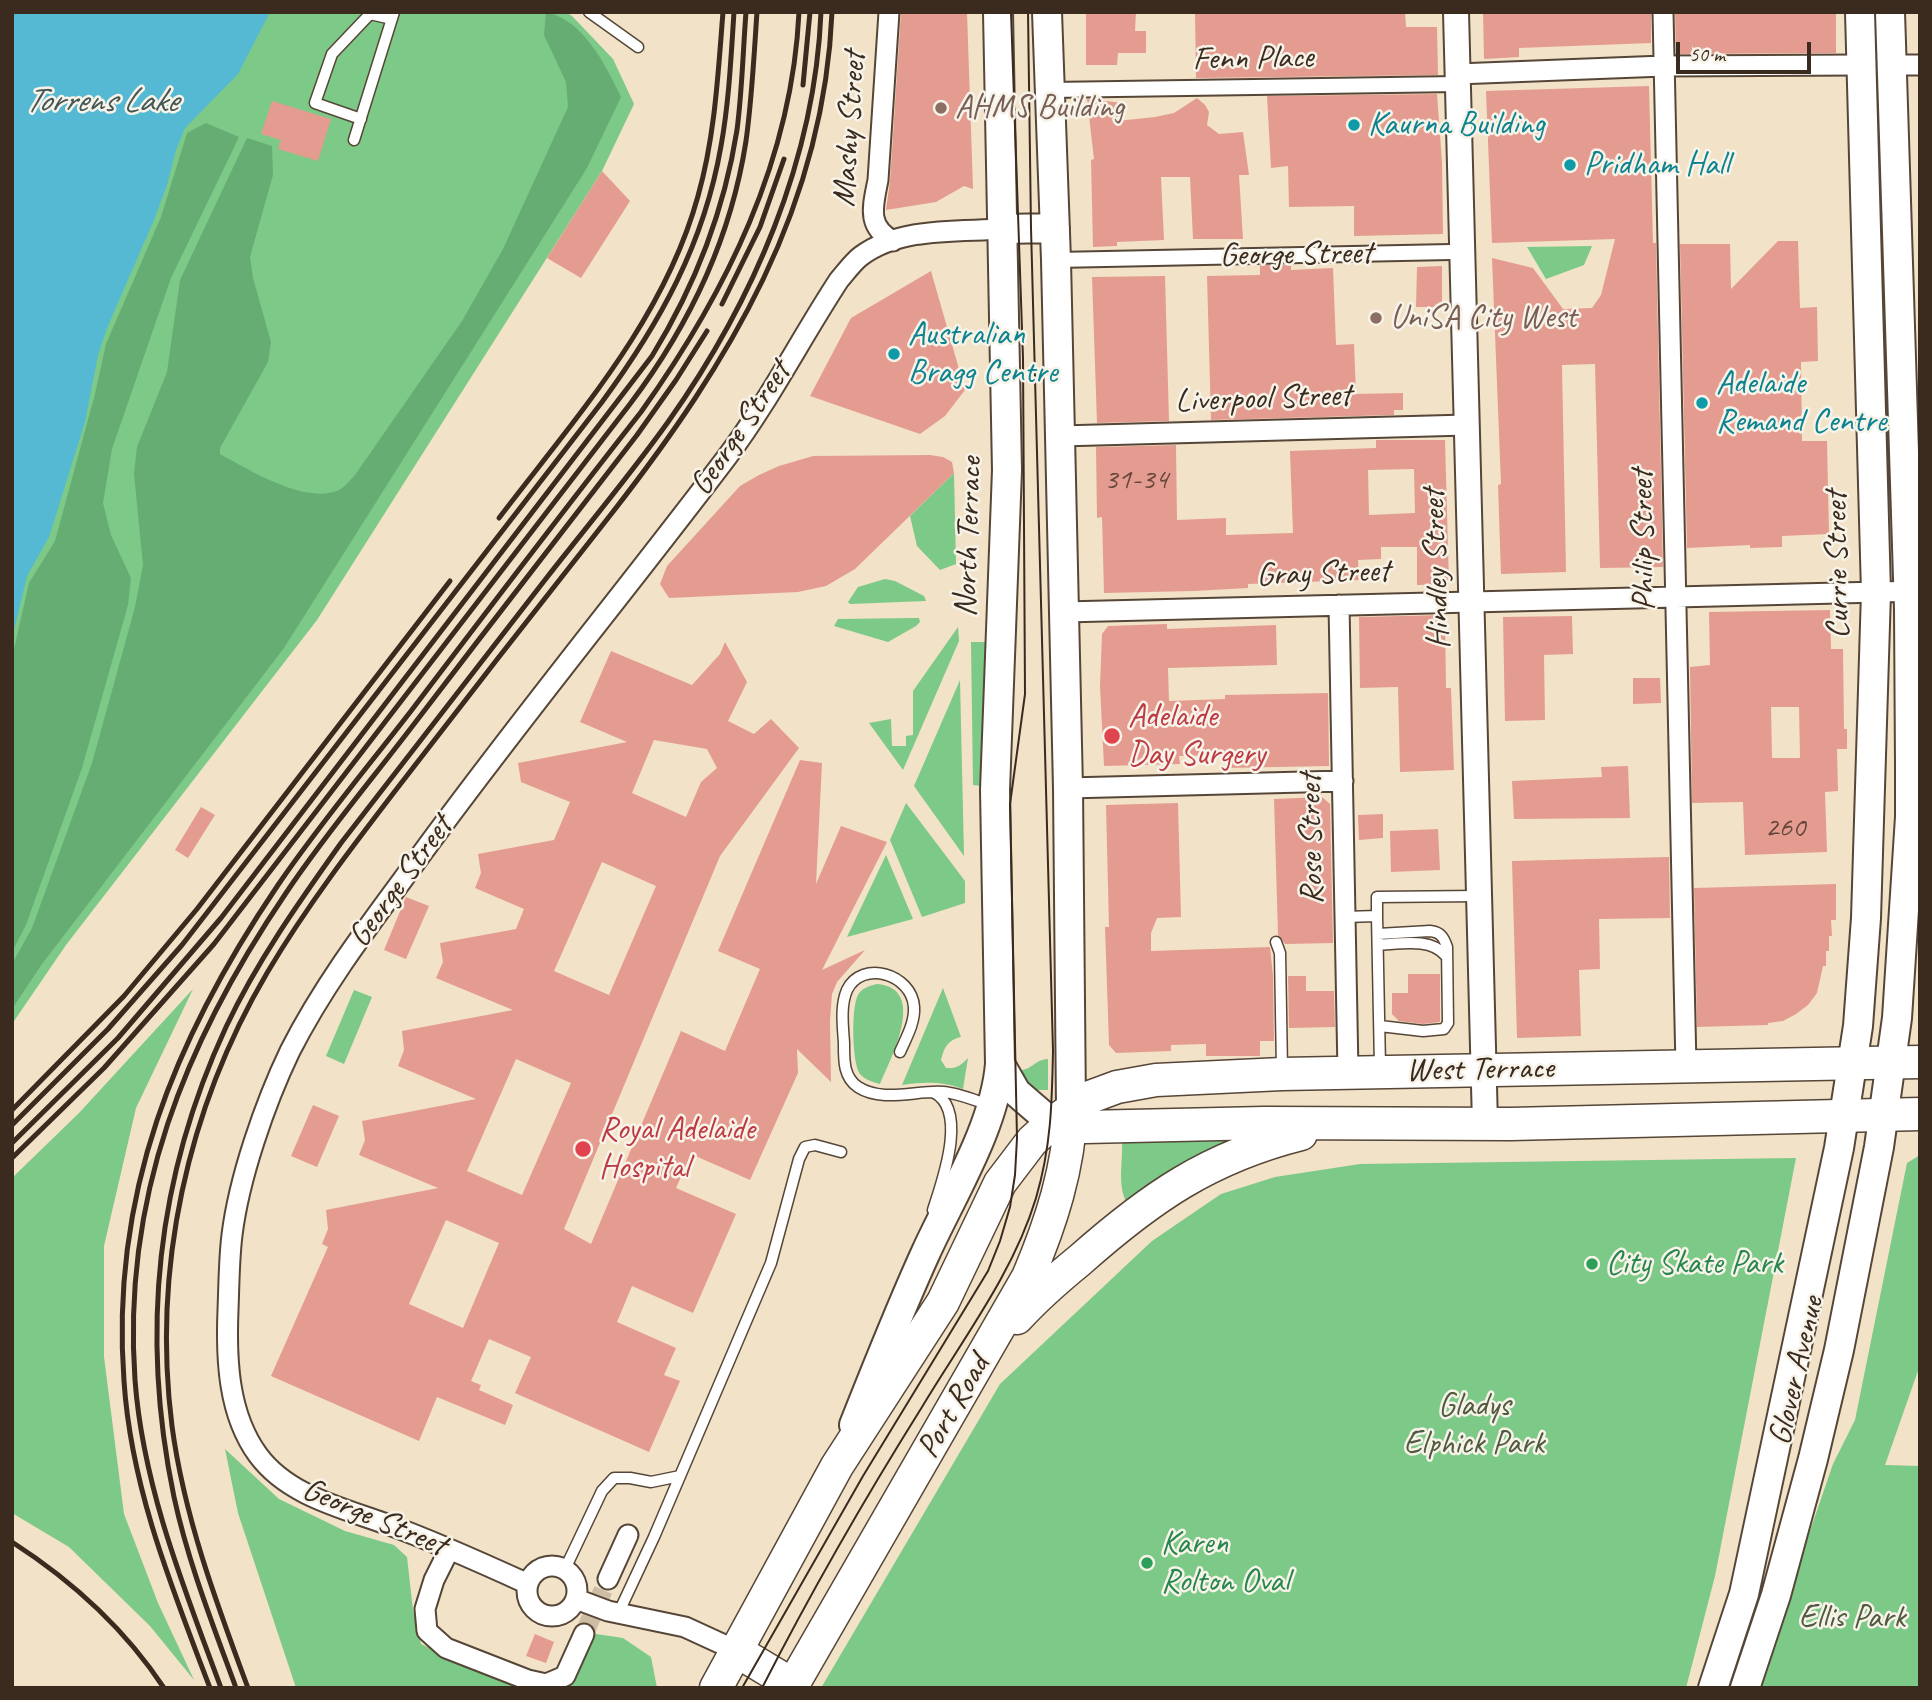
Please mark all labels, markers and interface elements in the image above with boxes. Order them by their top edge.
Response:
scale bar [1680,28,1815,72]
street label: Fenn Place [1192,38,1314,80]
text: 50 m [1689,41,1725,67]
street label: Mashy Street [825,50,875,208]
water label: Torrens Lake [25,81,177,123]
place label: AHMS Building [955,88,1124,128]
marker: AHMS Building [933,100,949,116]
place label: Kaurna Building [1368,105,1545,145]
marker: Kaurna Building [1346,117,1362,133]
place label: Pridham Hall [1584,145,1729,185]
marker: Pridham Hall [1562,157,1578,173]
street label: George Street [1219,234,1373,276]
place label: UniSA City West [1390,298,1576,338]
marker: UniSA City West [1368,310,1384,326]
place label: Australian Bragg Centre [908,315,1057,393]
marker: Australian Bragg Centre [886,346,902,362]
street label: George Street [682,355,800,503]
place label: Adelaide Remand Centre [1716,364,1886,442]
street label: Liverpool Street [1175,376,1351,422]
marker: Adelaide Remand Centre [1694,395,1710,411]
street label: North Terrace [946,456,992,618]
house number: 31-34 [1104,462,1168,498]
street label: Philip Street [1623,469,1665,611]
street label: Hindley Street [1414,488,1460,650]
street label: Currie Street [1817,491,1859,639]
street label: Gray Street [1256,552,1390,596]
place label: Adelaide Day Surgery [1128,697,1265,775]
marker: Adelaide Day Surgery [1102,726,1122,746]
street label: Rose Street [1291,773,1333,905]
street label: George Street [340,809,462,955]
house number: 260 [1765,810,1805,846]
street label: West Terrace [1406,1049,1554,1091]
place label: Royal Adelaide Hospital [599,1110,755,1188]
marker: Royal Adelaide Hospital [573,1139,593,1159]
place label: City Skate Park [1606,1244,1783,1284]
marker: City Skate Park [1584,1256,1600,1272]
street label: Glover Avenue [1761,1293,1833,1449]
street label: Port Road [909,1349,999,1465]
park label: Gladys Elphick Park [1404,1386,1544,1464]
street label: George Street [296,1470,452,1566]
place label: Karen Rolton Oval [1161,1524,1289,1602]
marker: Karen Rolton Oval [1139,1555,1155,1571]
park label: Ellis Park [1799,1598,1905,1638]

